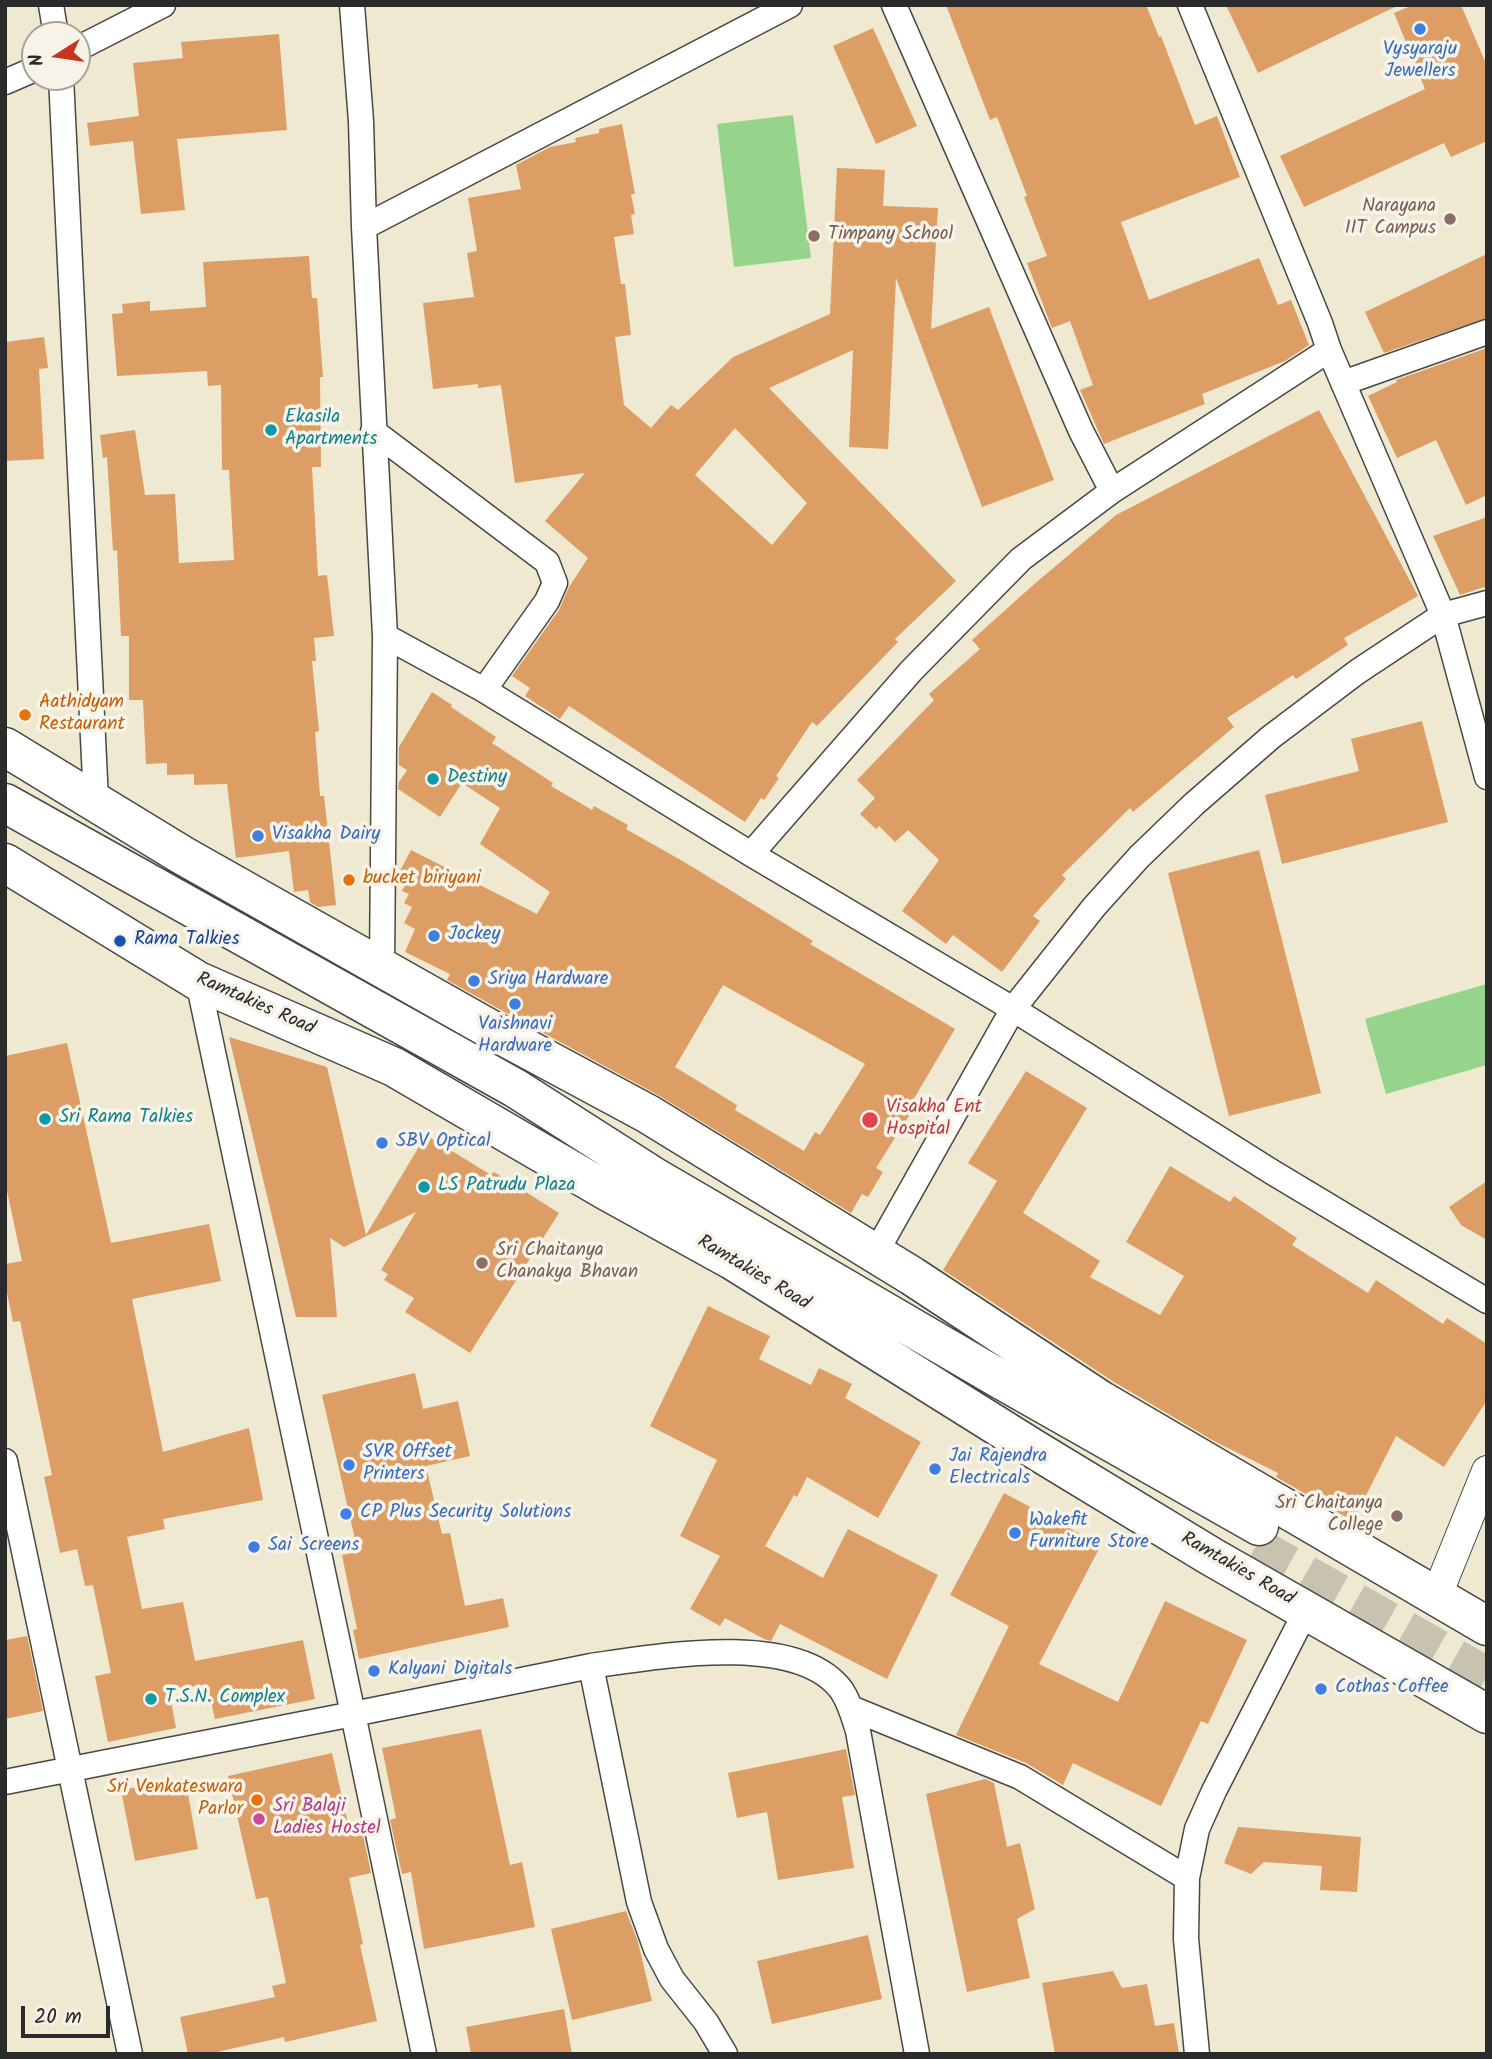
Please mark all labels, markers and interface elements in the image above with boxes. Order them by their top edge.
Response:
north arrow [21,21,91,91]
marker: Vysyaraju Jewellers [1412,21,1428,37]
place label: Vysyaraju Jewellers [1383,40,1457,84]
text: N [21,51,53,69]
place label: Narayana IIT Campus [1345,197,1436,241]
marker: Narayana IIT Campus [1442,211,1458,227]
place label: Timpany School [828,225,953,247]
marker: Timpany School [806,228,822,244]
place label: Ekasila Apartments [285,408,377,452]
marker: Ekasila Apartments [263,422,279,438]
place label: Aathidyam Restaurant [39,693,125,737]
marker: Aathidyam Restaurant [17,707,33,723]
place label: Destiny [447,768,507,790]
marker: Destiny [425,771,441,787]
place label: Visakha Dairy [272,825,380,847]
marker: Visakha Dairy [250,828,266,844]
place label: bucket biriyani [363,869,481,891]
marker: bucket biriyani [341,872,357,888]
place label: Jockey [448,925,500,947]
marker: Jockey [426,928,442,944]
place label: Rama Talkies [134,930,239,952]
marker: Rama Talkies [112,933,128,949]
street label: Ramtakies Road [192,969,318,1041]
place label: Sriya Hardware [488,970,608,992]
marker: Sriya Hardware [466,973,482,989]
marker: Vaishnavi Hardware [507,996,523,1012]
place label: Vaishnavi Hardware [478,1015,552,1059]
place label: Visakha Ent Hospital [886,1098,982,1142]
place label: Sri Rama Talkies [59,1108,193,1130]
marker: Visakha Ent Hospital [860,1110,880,1130]
marker: Sri Rama Talkies [37,1111,53,1127]
place label: SBV Optical [396,1132,491,1154]
marker: SBV Optical [374,1135,390,1151]
place label: LS Patrudu Plaza [438,1176,575,1198]
marker: LS Patrudu Plaza [416,1179,432,1195]
street label: Ramtakies Road [693,1231,813,1317]
place label: Sri Chaitanya Chanakya Bhavan [496,1241,638,1285]
marker: Sri Chaitanya Chanakya Bhavan [474,1255,490,1271]
place label: SVR Offset Printers [363,1443,452,1487]
place label: Jai Rajendra Electricals [949,1447,1047,1491]
marker: SVR Offset Printers [341,1457,357,1473]
marker: Jai Rajendra Electricals [927,1461,943,1477]
place label: Sri Chaitanya College [1275,1494,1383,1538]
place label: CP Plus Security Solutions [360,1503,571,1525]
marker: CP Plus Security Solutions [338,1506,354,1522]
marker: Sri Chaitanya College [1389,1508,1405,1524]
place label: Wakefit Furniture Store [1029,1511,1149,1555]
marker: Wakefit Furniture Store [1007,1525,1023,1541]
street label: Ramtakies Road [1176,1528,1298,1612]
place label: Sai Screens [268,1536,359,1558]
marker: Sai Screens [246,1539,262,1555]
place label: Kalyani Digitals [388,1660,512,1682]
marker: Kalyani Digitals [366,1663,382,1679]
place label: Cothas Coffee [1335,1678,1449,1700]
marker: Cothas Coffee [1313,1681,1329,1697]
place label: T.S.N. Complex [165,1688,285,1710]
marker: T.S.N. Complex [143,1691,159,1707]
place label: Sri Venkateswara Parlor [107,1778,243,1822]
marker: Sri Venkateswara Parlor [249,1792,265,1808]
place label: Sri Balaji Ladies Hostel [273,1797,381,1841]
marker: Sri Balaji Ladies Hostel [251,1811,267,1827]
scale bar [24,1993,114,2037]
text: 20 m [34,2001,82,2034]

